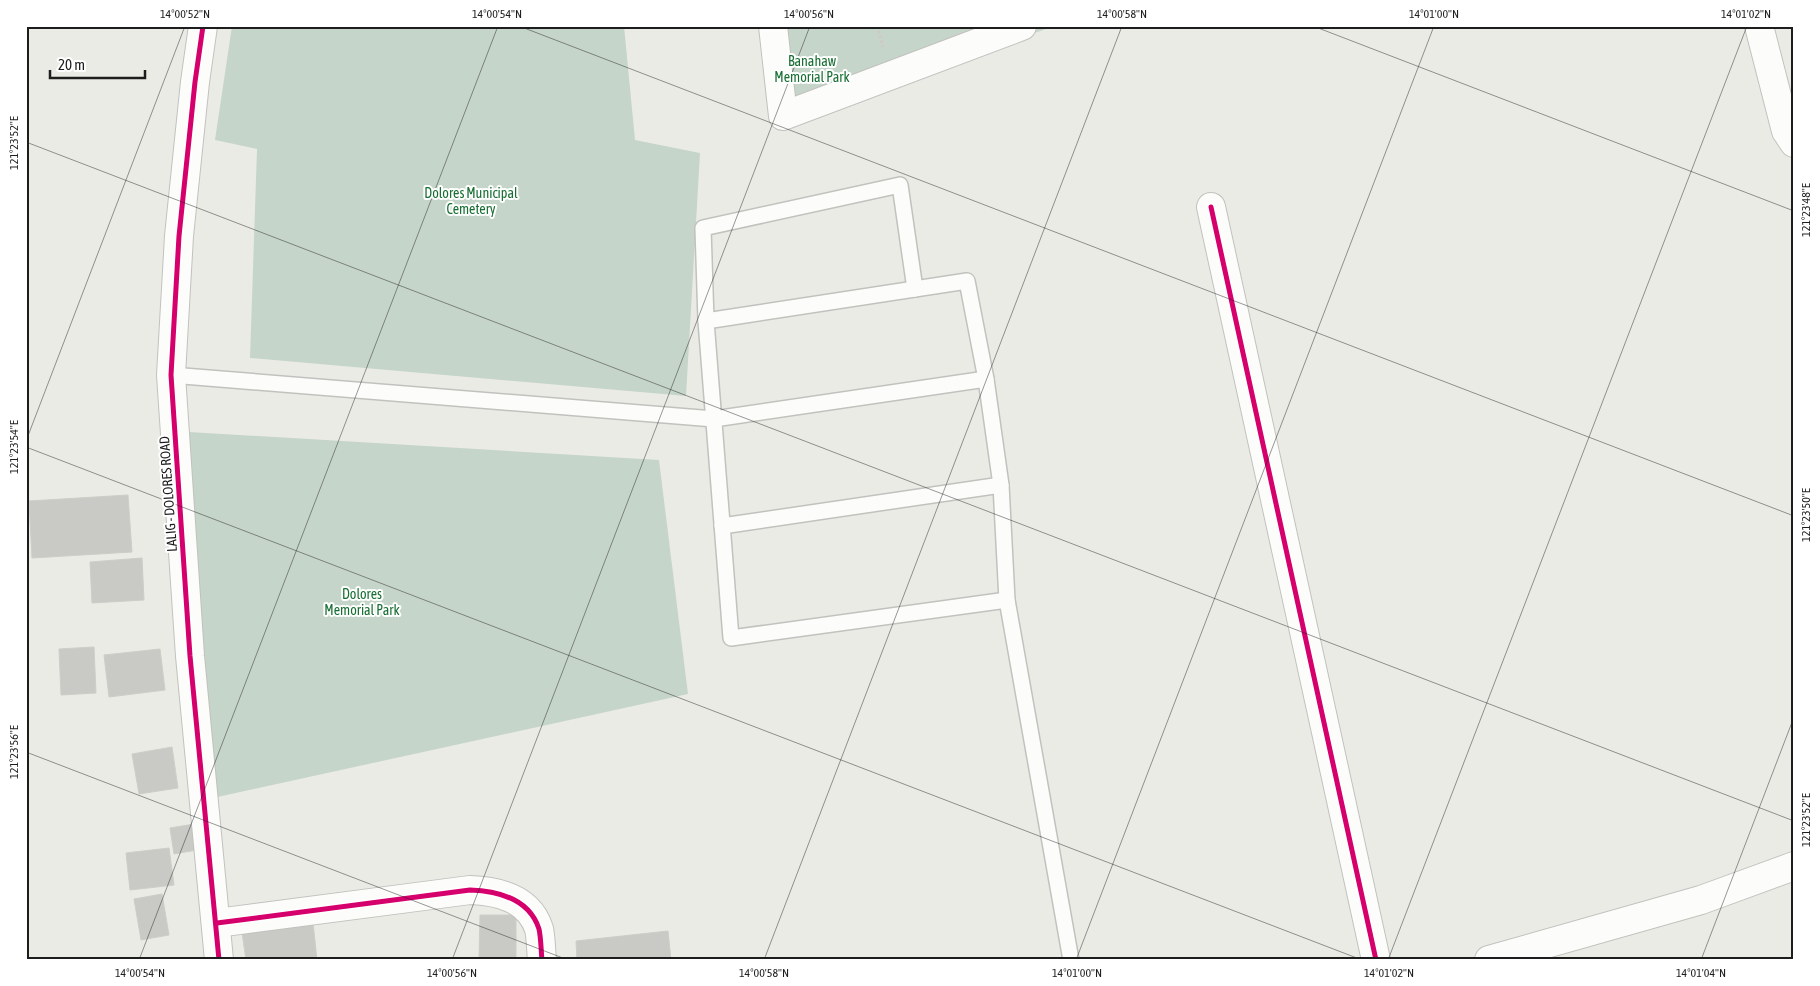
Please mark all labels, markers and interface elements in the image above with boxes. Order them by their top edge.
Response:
text: 14°00'52"N [160,7,210,21]
text: 14°00'54"N [472,7,522,21]
text: 14°00'56"N [784,7,834,21]
text: 14°00'58"N [1097,7,1147,21]
text: 14°01'00"N [1409,7,1459,21]
text: 14°01'02"N [1721,7,1771,21]
scale bar [50,48,145,80]
park label: Banahaw Memorial Park [774,53,850,85]
text: 20 m [58,56,85,73]
text: 121°23'52"E [7,116,21,170]
text: 121°23'48"E [1799,183,1813,237]
park label: Dolores Municipal Cemetery [424,185,518,217]
text: 121°23'54"E [7,420,21,474]
street label: LALIG - DOLORES ROAD [156,436,180,552]
text: 121°23'50"E [1799,488,1813,542]
park label: Dolores Memorial Park [324,586,400,618]
text: 121°23'56"E [7,725,21,779]
text: 121°23'52"E [1799,793,1813,847]
text: 14°00'54"N [115,966,165,980]
text: 14°00'56"N [427,966,477,980]
text: 14°00'58"N [739,966,789,980]
text: 14°01'00"N [1052,966,1102,980]
text: 14°01'02"N [1364,966,1414,980]
text: 14°01'04"N [1676,966,1726,980]

